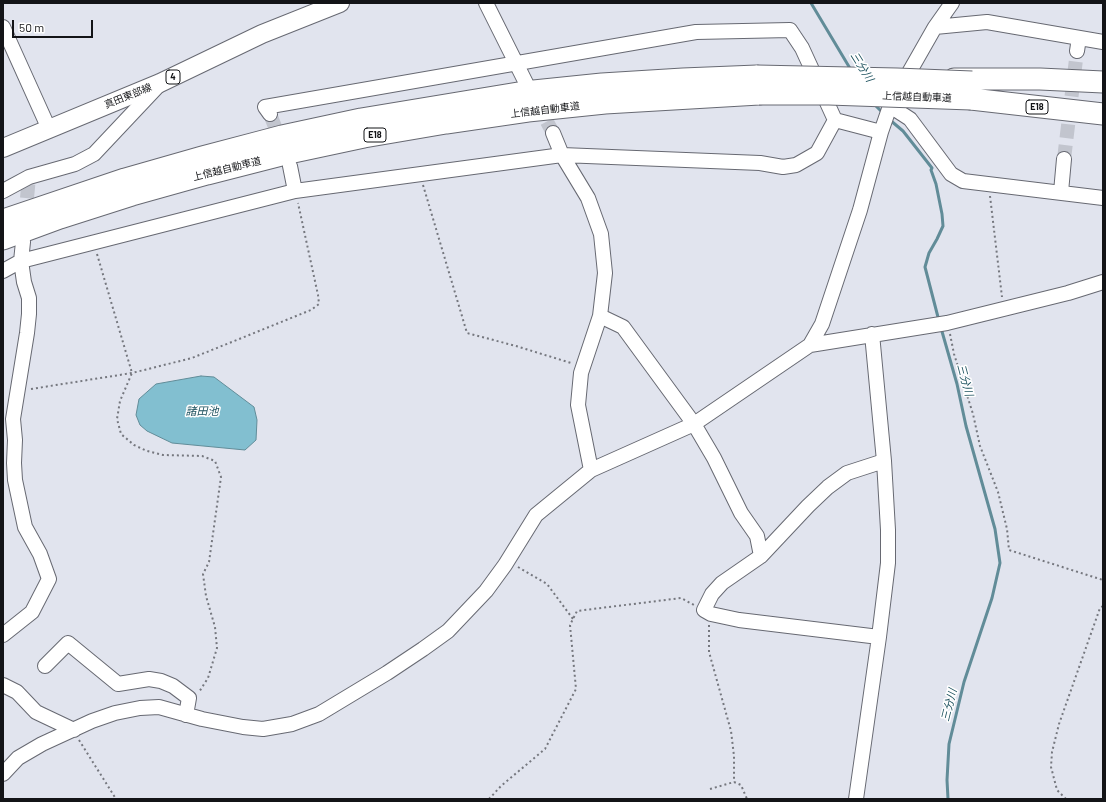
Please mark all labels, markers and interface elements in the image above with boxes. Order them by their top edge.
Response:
scale bar [14,12,95,38]
text: 50 m [19,20,44,34]
water label: 三分川 [848,50,876,84]
road number: 4 [166,70,180,84]
street label: 真田東部線 [103,81,153,111]
street label: 上信越自動車道 [882,90,952,104]
street label: 上信越自動車道 [510,100,580,120]
road number: E18 [1026,100,1048,114]
road number: E18 [364,128,386,142]
street label: 上信越自動車道 [192,155,262,183]
water label: 三分川 [954,362,976,398]
water label: 諸田池 [186,404,218,418]
water label: 三分川 [939,687,959,723]

